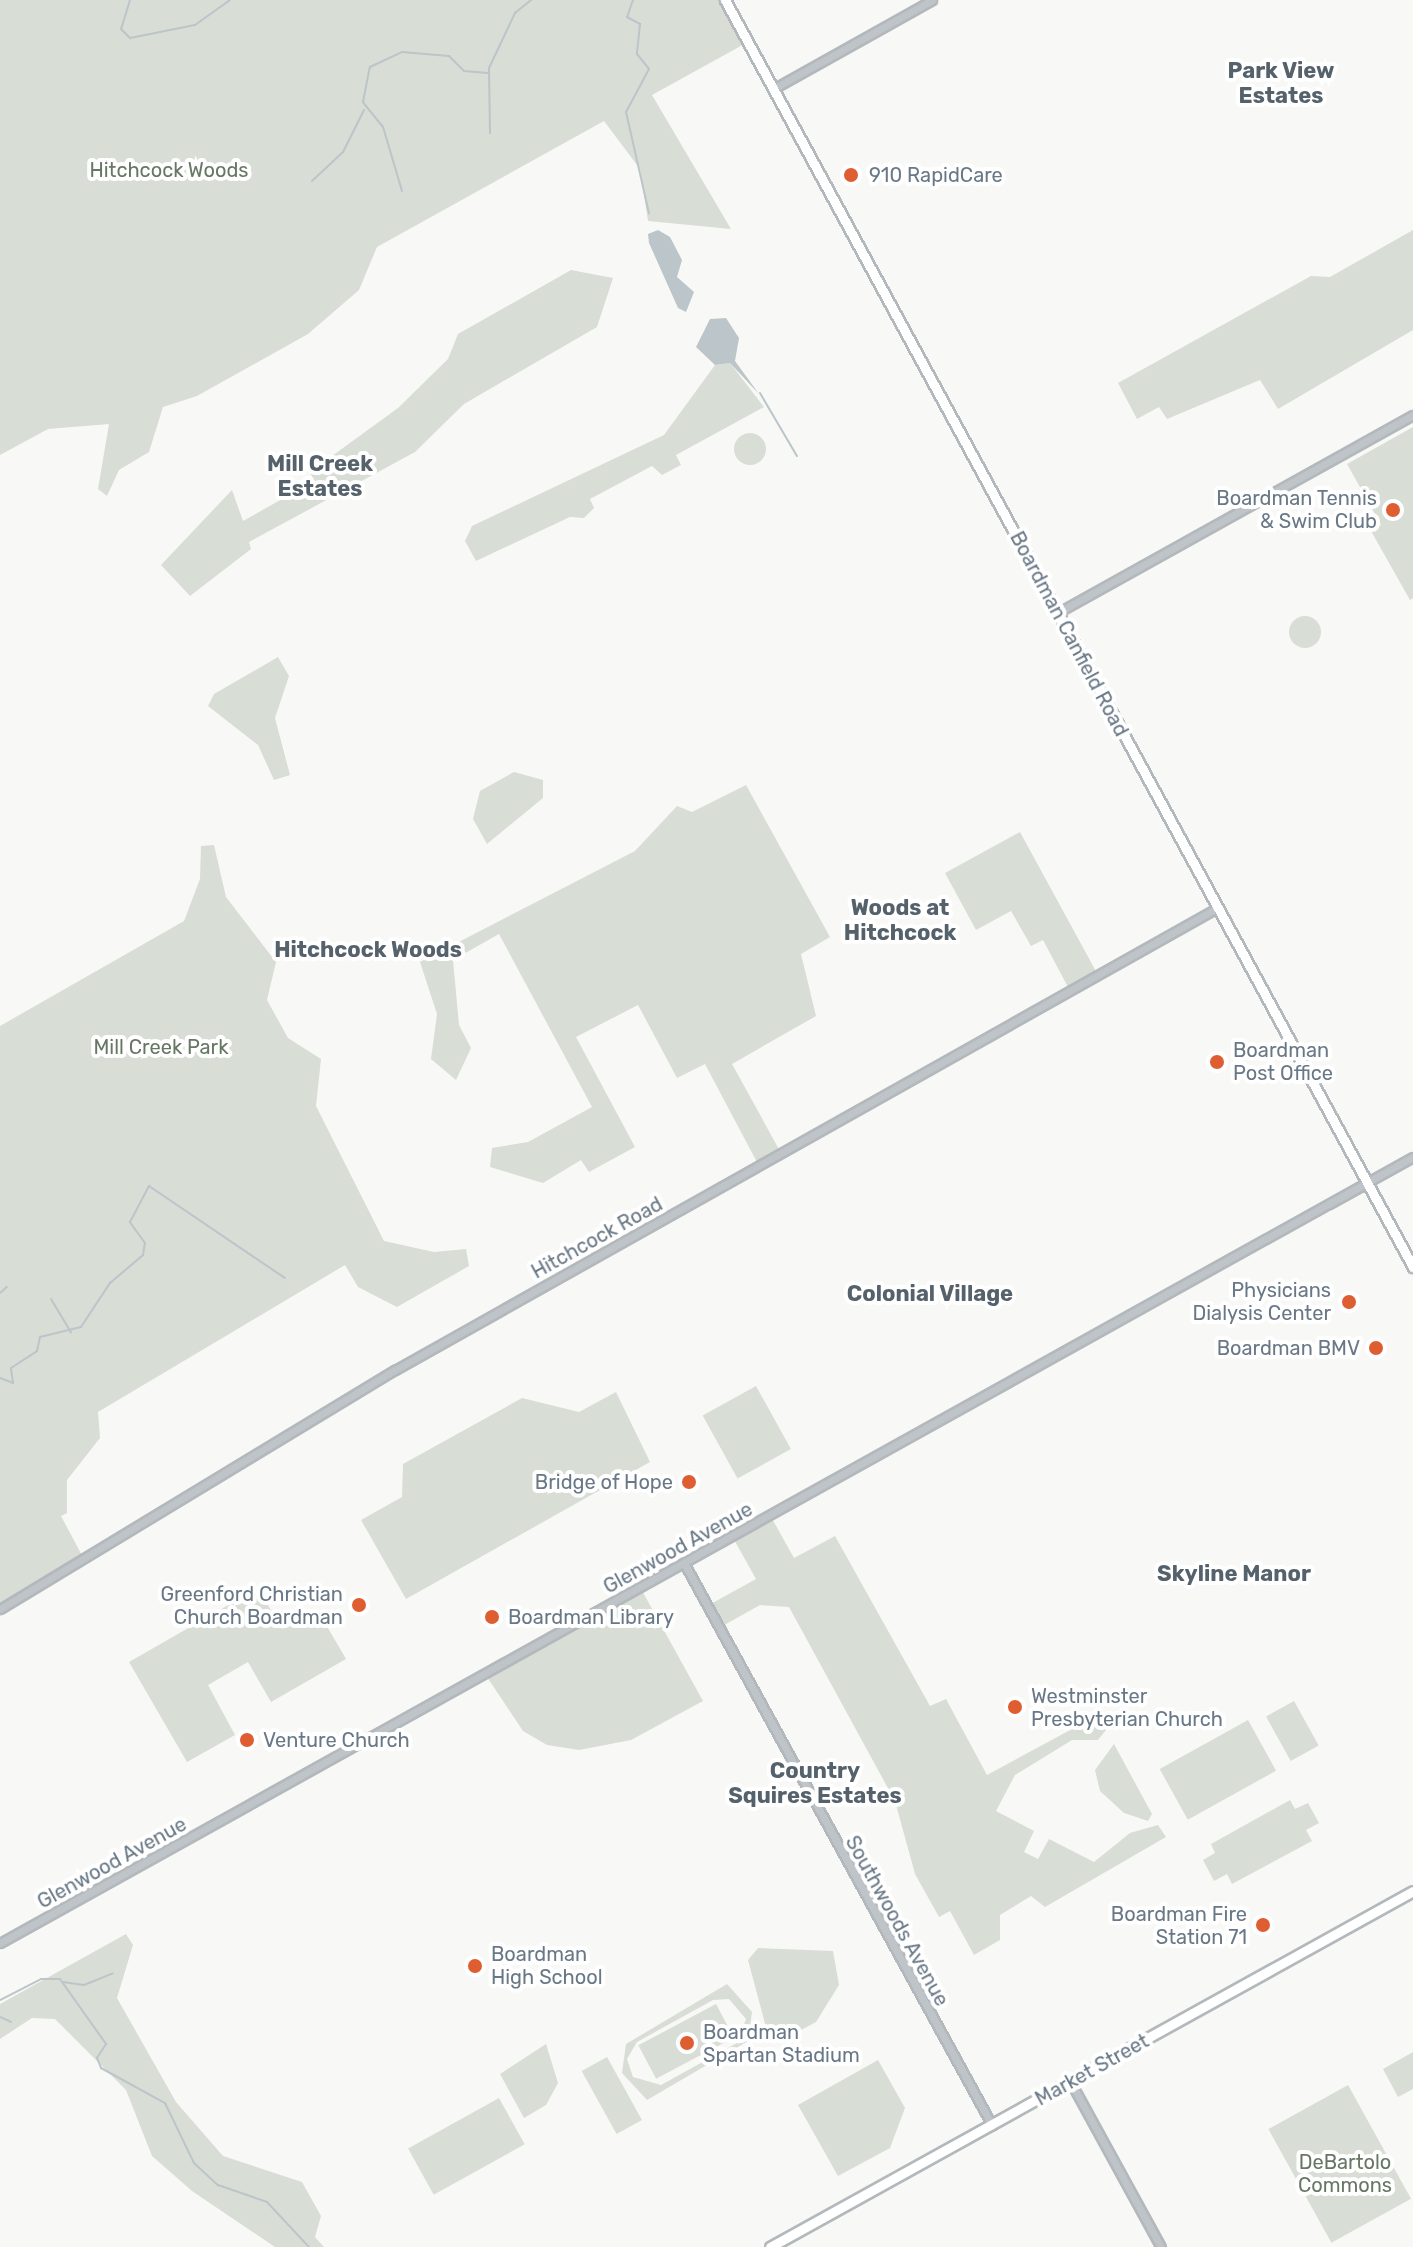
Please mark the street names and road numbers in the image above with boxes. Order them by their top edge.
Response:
street label: Boardman Canfield Road [1005,527,1133,741]
street label: Hitchcock Road [527,1192,667,1284]
street label: Glenwood Avenue [599,1497,757,1599]
street label: Glenwood Avenue [33,1812,191,1914]
street label: Southwoods Avenue [840,1831,954,2011]
street label: Market Street [1031,2029,1153,2111]

